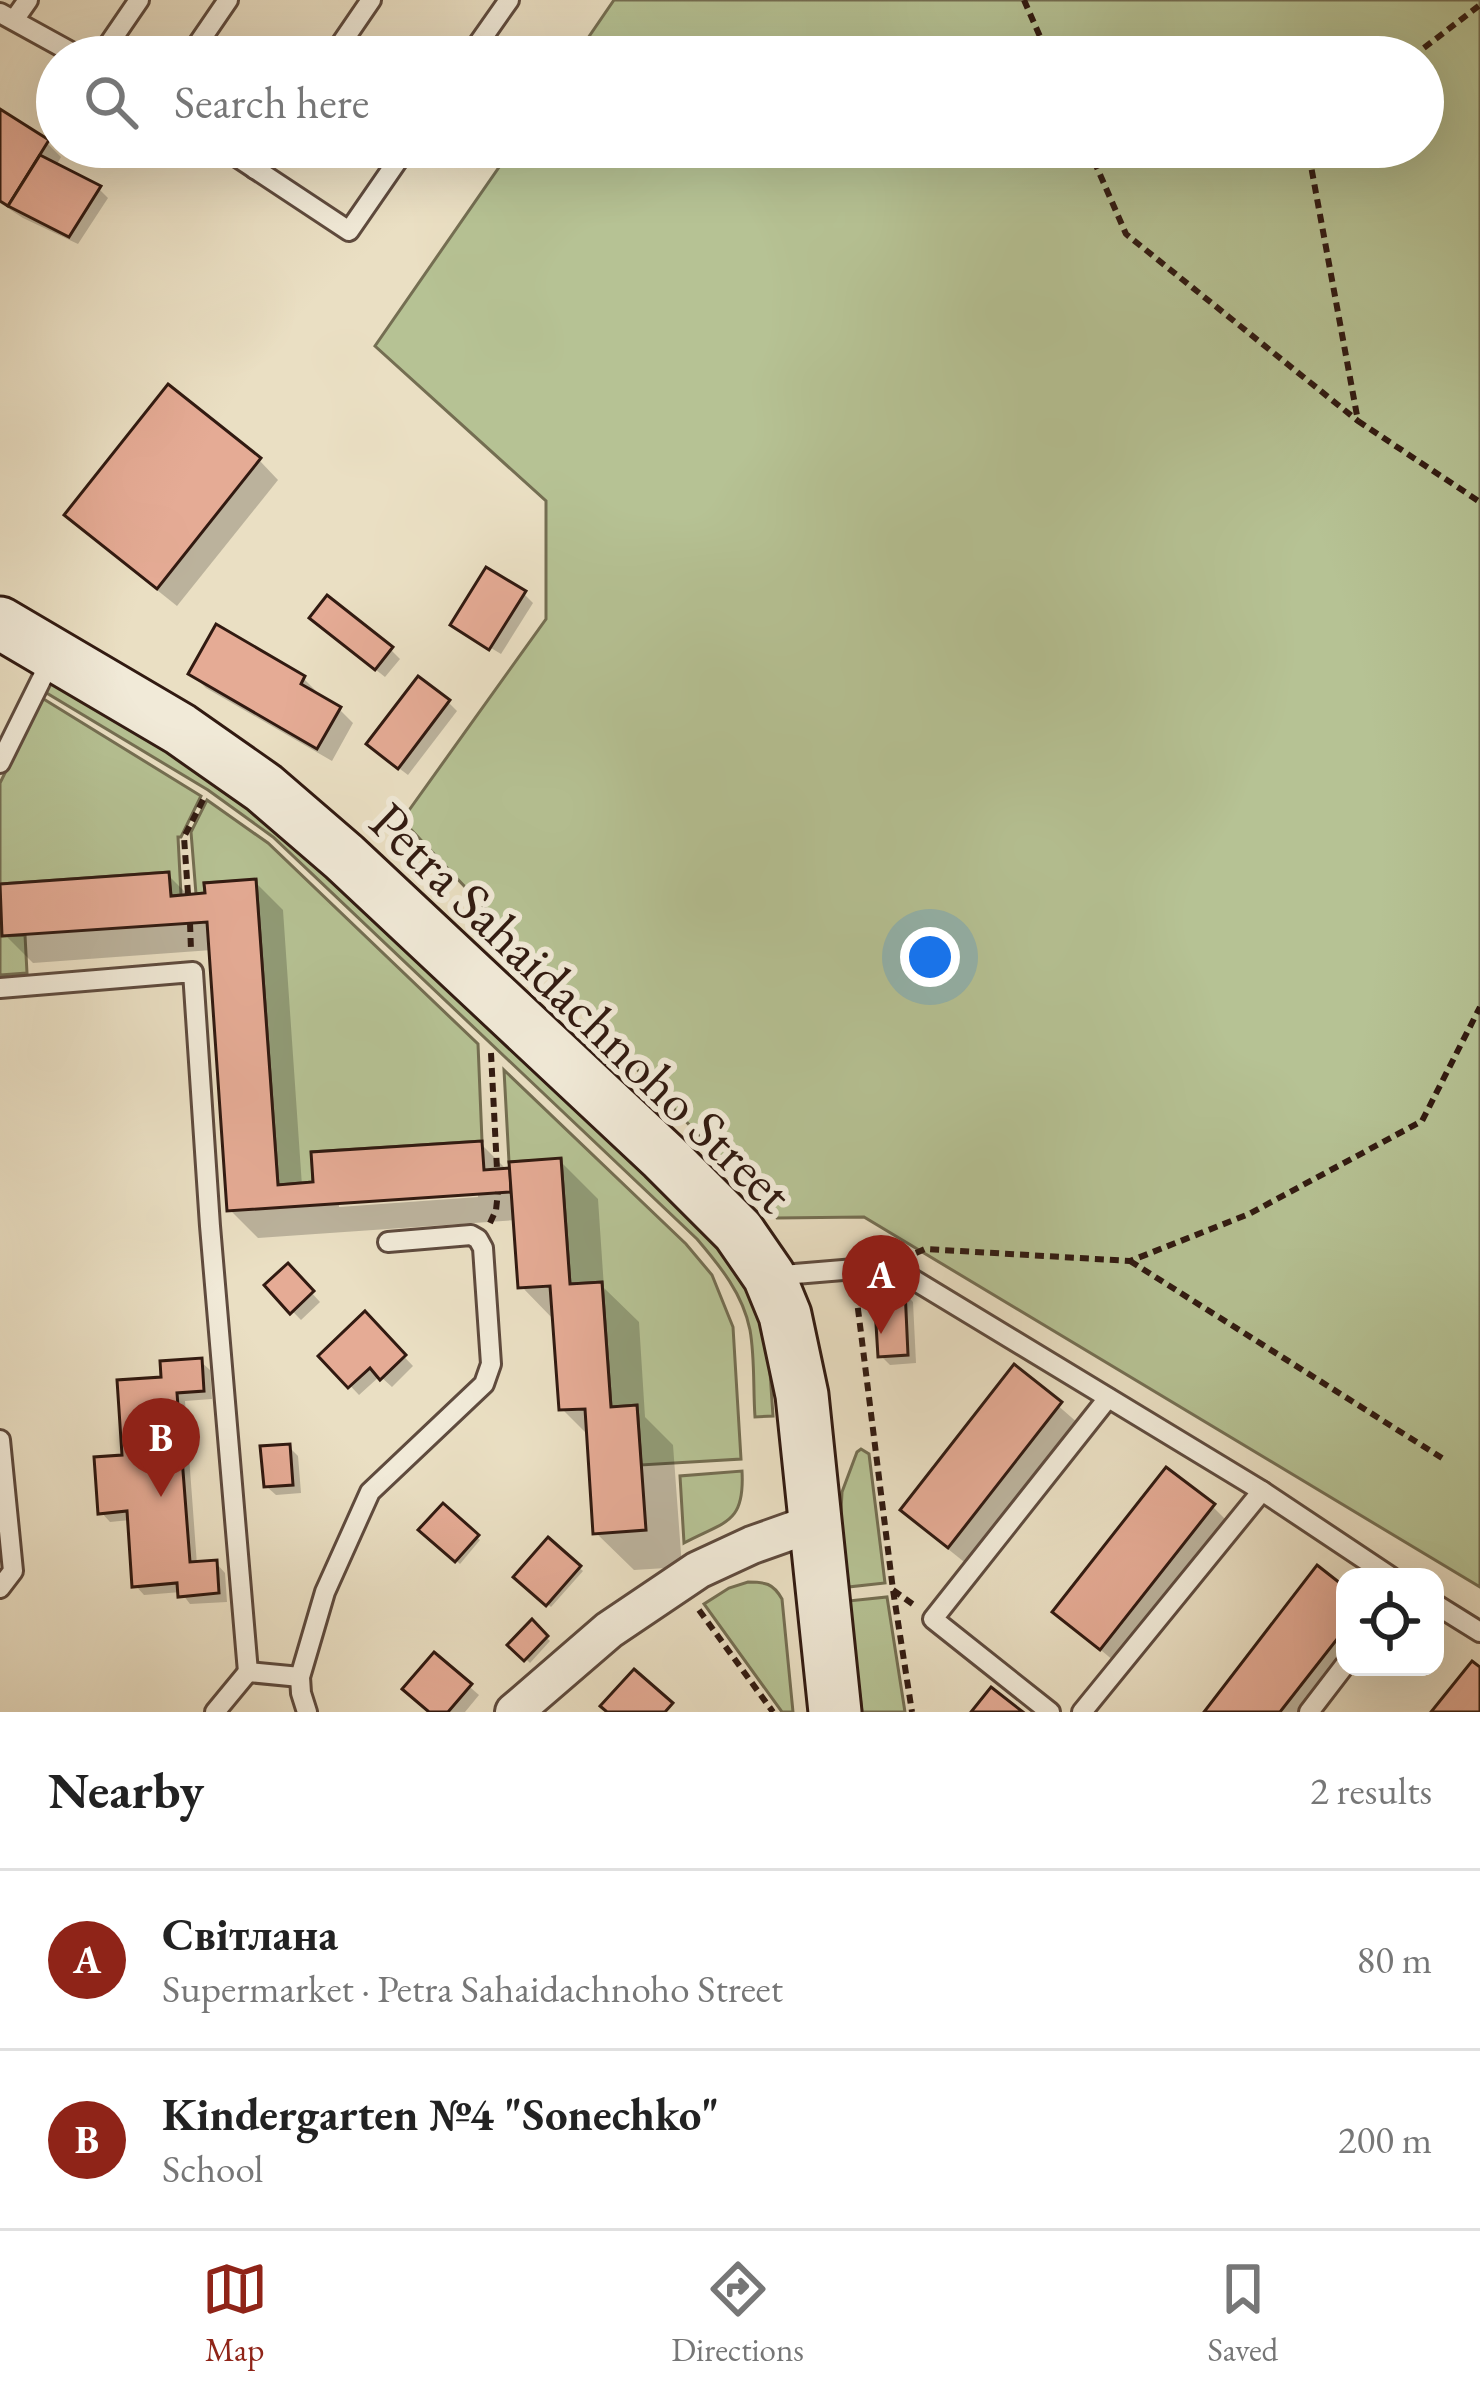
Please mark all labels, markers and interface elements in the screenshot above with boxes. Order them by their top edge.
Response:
search box [36,36,1444,168]
icon: search [78,69,144,135]
text: Search here [174,73,369,131]
street label: Petra Sahaidachnoho Street [356,787,808,1227]
your location [900,927,960,987]
pin: A [842,1235,920,1334]
pin: B [122,1398,200,1497]
map controls [1336,1568,1444,1676]
button: locate [1336,1568,1444,1676]
text: Nearby [48,1757,204,1823]
text: 2 results [1310,1765,1432,1816]
text: Світлана [162,1905,338,1963]
text: A [73,1934,101,1985]
text: 80 m [1356,1934,1432,1985]
text: Supermarket · Petra Sahaidachnoho Street [162,1963,783,2014]
text: Kindergarten №4 "Sonechko" [162,2085,719,2143]
text: B [75,2114,99,2165]
text: 200 m [1338,2114,1432,2165]
text: School [162,2143,263,2194]
tab: Map [202,2256,268,2371]
tab: Directions [671,2256,804,2371]
tab: Saved [1208,2256,1278,2371]

